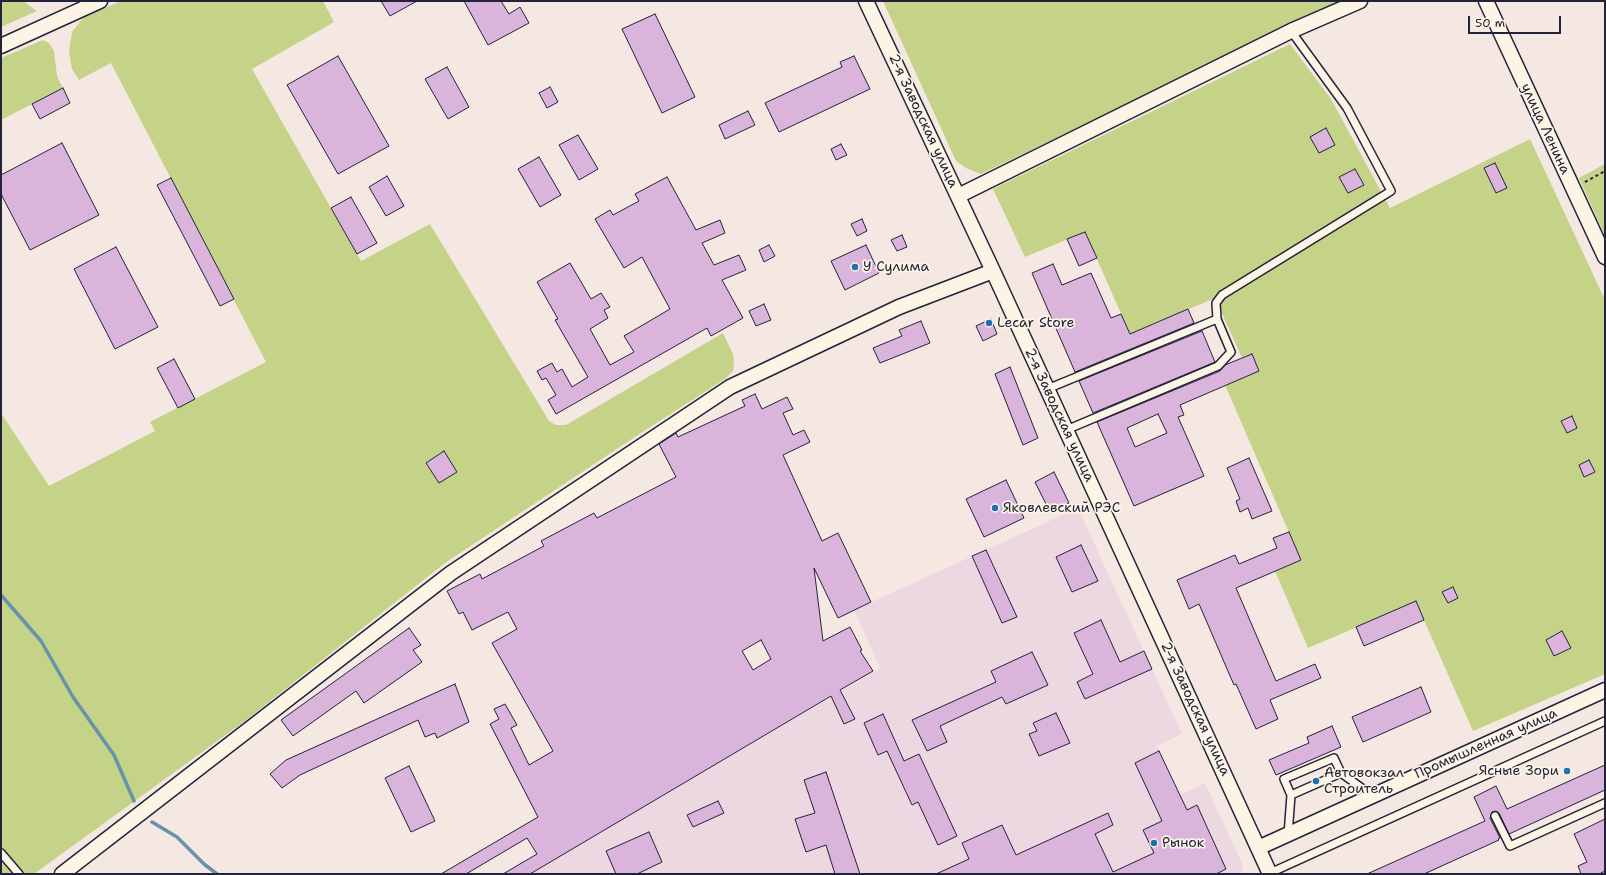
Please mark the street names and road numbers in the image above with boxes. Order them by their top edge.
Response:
street label: 2-я Заводская улица [885,51,961,191]
street label: улица Ленина [1517,81,1573,177]
street label: 2-я Заводская улица [1021,345,1097,485]
street label: 2-я Заводская улица [1157,639,1233,779]
street label: Промышленная улица [1412,705,1560,783]

